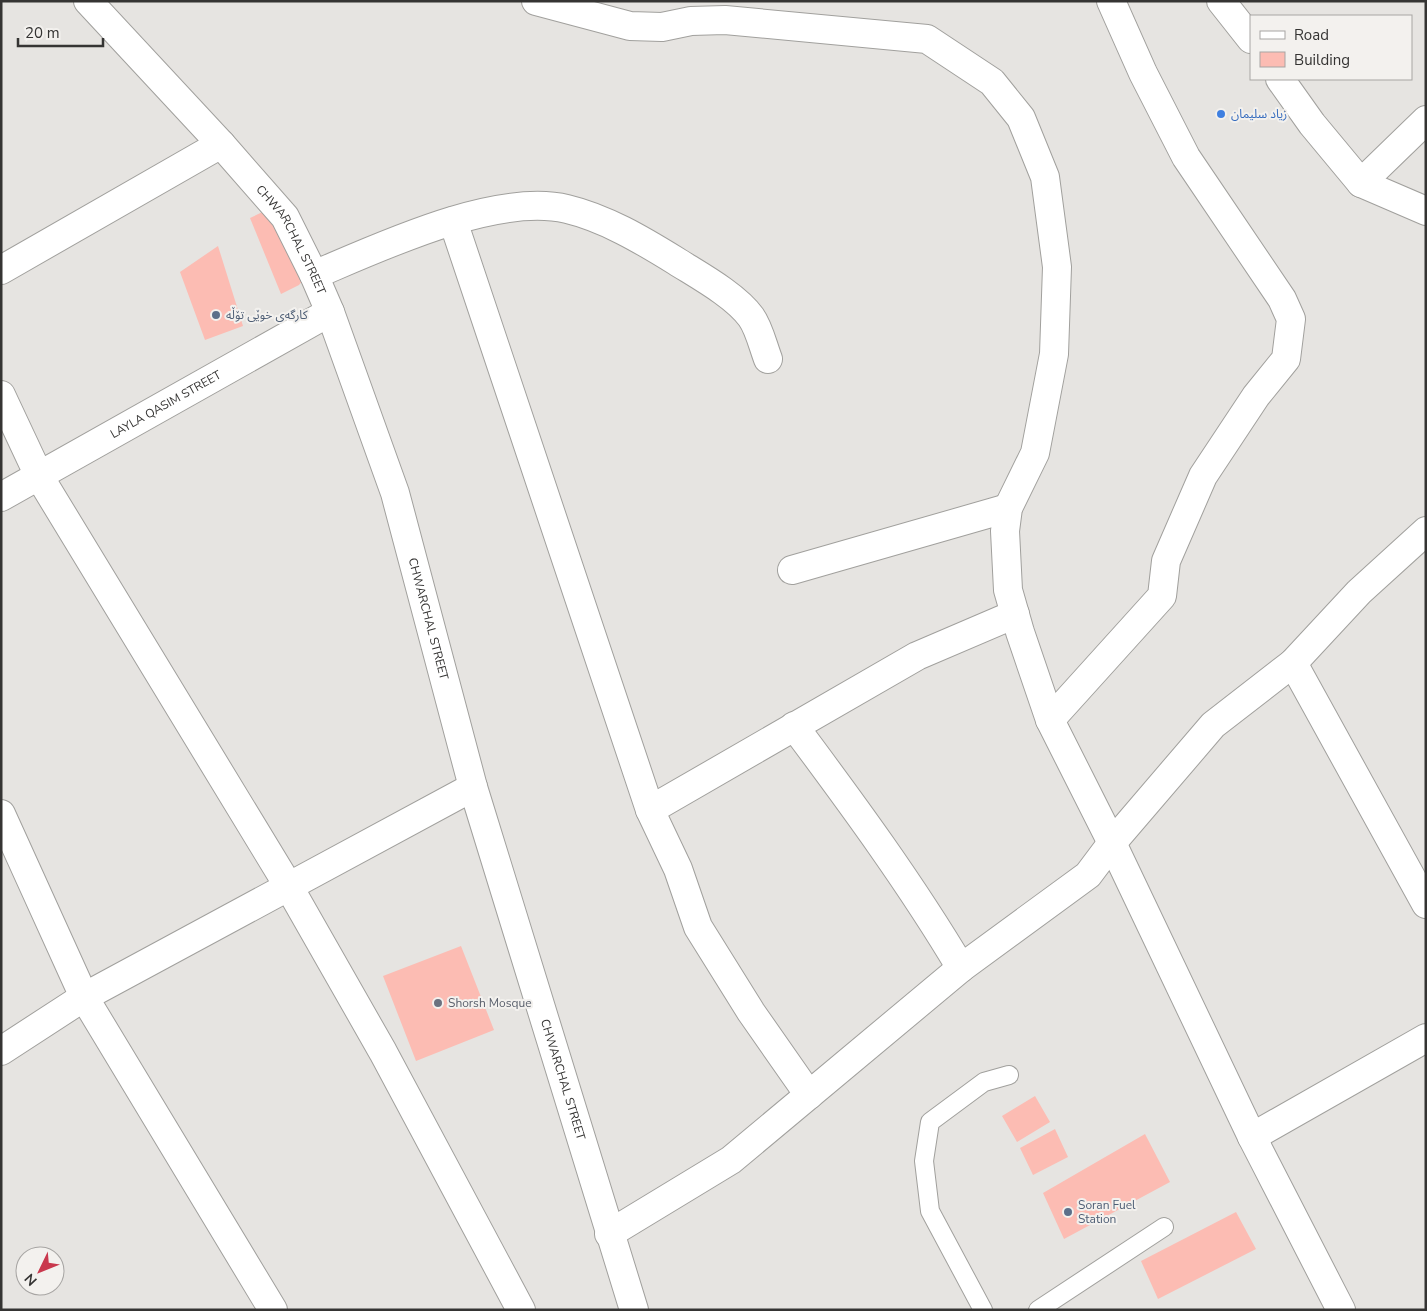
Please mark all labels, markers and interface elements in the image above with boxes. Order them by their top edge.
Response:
scale bar [18,15,102,47]
legend [1250,15,1412,80]
text: 20 m [25,23,60,43]
text: Road [1294,25,1329,45]
text: Building [1294,50,1350,70]
place label: زياد سليمان [1231,106,1287,122]
marker: زياد سليمان [1215,108,1227,120]
street label: CHWARCHAL STREET [252,182,330,298]
place label: کارگەی خوێی تۆڵە [226,306,309,323]
marker: کارگەی خوێی تۆڵە [210,309,222,321]
street label: LAYLA QASIM STREET [107,366,225,442]
street label: CHWARCHAL STREET [405,556,452,682]
place label: Shorsh Mosque [448,995,532,1011]
marker: Shorsh Mosque [432,997,444,1009]
street label: CHWARCHAL STREET [537,1017,589,1143]
place label: Soran Fuel Station [1078,1197,1136,1227]
marker: Soran Fuel Station [1062,1206,1074,1218]
north arrow [15,1246,65,1296]
text: N [20,1269,41,1290]

